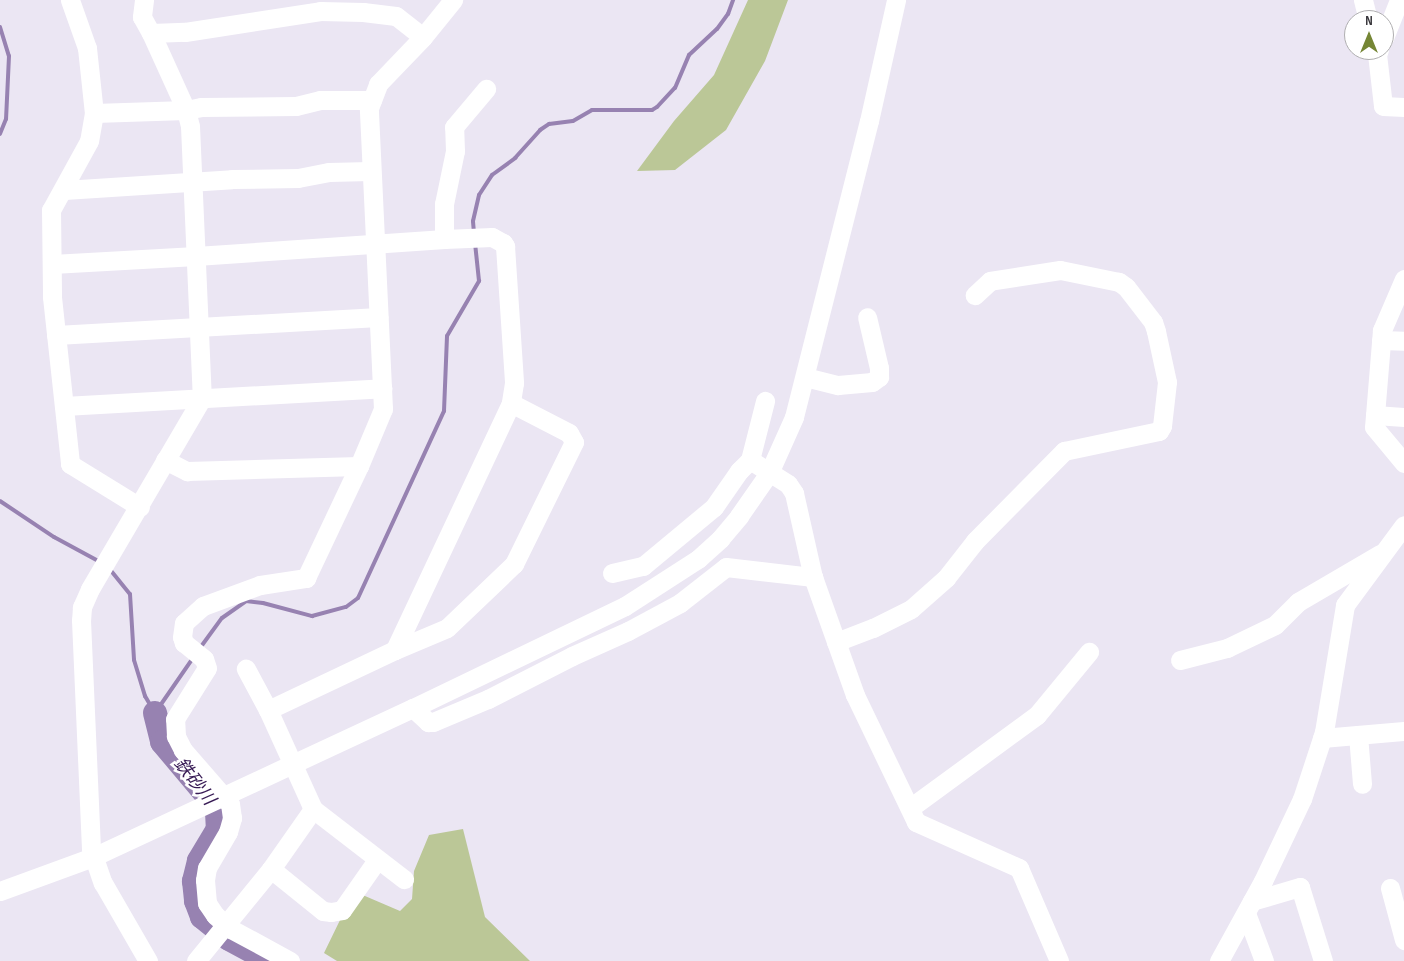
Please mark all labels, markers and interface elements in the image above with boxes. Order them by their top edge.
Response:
north arrow [1344,10,1394,60]
text: N [1365,12,1373,29]
water label: 鉄砂川 [169,754,219,810]

